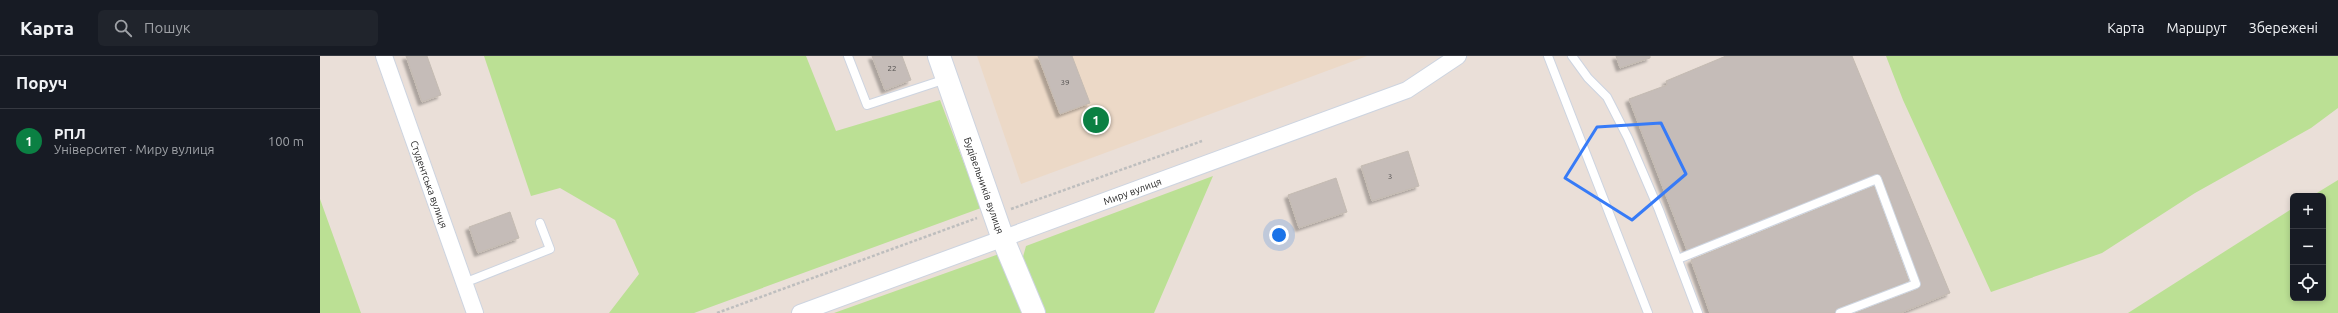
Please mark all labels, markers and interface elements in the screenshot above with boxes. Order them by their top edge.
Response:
search box [98,10,378,46]
text: Карта [20,17,74,39]
icon: search [112,17,134,39]
text: Пошук [144,19,190,36]
text: Карта [2107,20,2144,36]
text: Маршрут [2166,20,2227,36]
text: Збережені [2249,20,2318,36]
house number: 22 [887,64,897,73]
text: Поруч [16,73,67,92]
house number: 39 [1060,78,1070,87]
pin: 1 [1083,105,1109,135]
text: РПЛ [54,125,86,142]
text: 1 [25,134,33,148]
text: 100 m [268,134,304,148]
street label: Будівельників вулиця [962,136,1006,235]
street label: Студентська вулиця [409,139,450,230]
text: Університет · Миру вулиця [54,142,214,156]
house number: 3 [1388,172,1392,181]
street label: Миру вулиця [1102,175,1163,207]
map controls [2290,193,2326,301]
button: + [2290,193,2326,229]
your location [1269,225,1289,245]
button: − [2290,229,2326,265]
button: locate [2290,265,2326,301]

